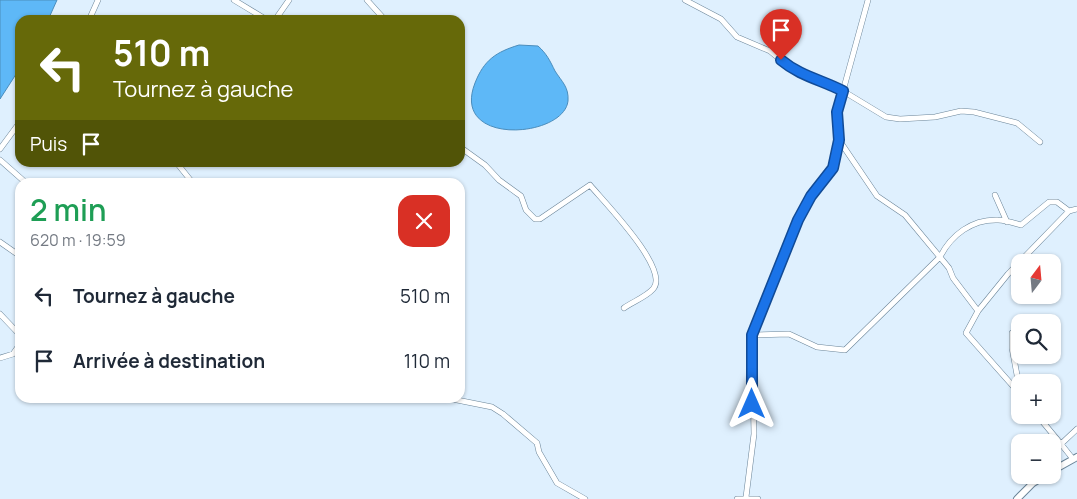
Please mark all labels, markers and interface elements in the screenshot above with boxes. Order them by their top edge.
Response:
pin [760,9,802,60]
icon: arrive [767,16,795,44]
text: 510 m [113,29,210,77]
icon: left [30,35,95,100]
text: Tournez à gauche [113,74,293,104]
icon: arrive [77,130,105,158]
text: Puis [30,131,67,157]
text: 2 min [30,189,106,230]
button: close [398,195,450,247]
text: 620 m · 19:59 [30,229,126,251]
north arrow [1011,254,1061,304]
map controls [1011,254,1061,484]
icon: left [30,282,58,310]
text: Tournez à gauche [73,283,235,309]
text: 510 m [400,283,450,309]
button: search [1011,314,1061,364]
icon: arrive [30,347,58,375]
text: Arrivée à destination [73,348,265,374]
text: 110 m [404,348,450,374]
button: + [1011,374,1061,424]
position arrow [725,377,777,429]
button: − [1011,434,1061,484]

